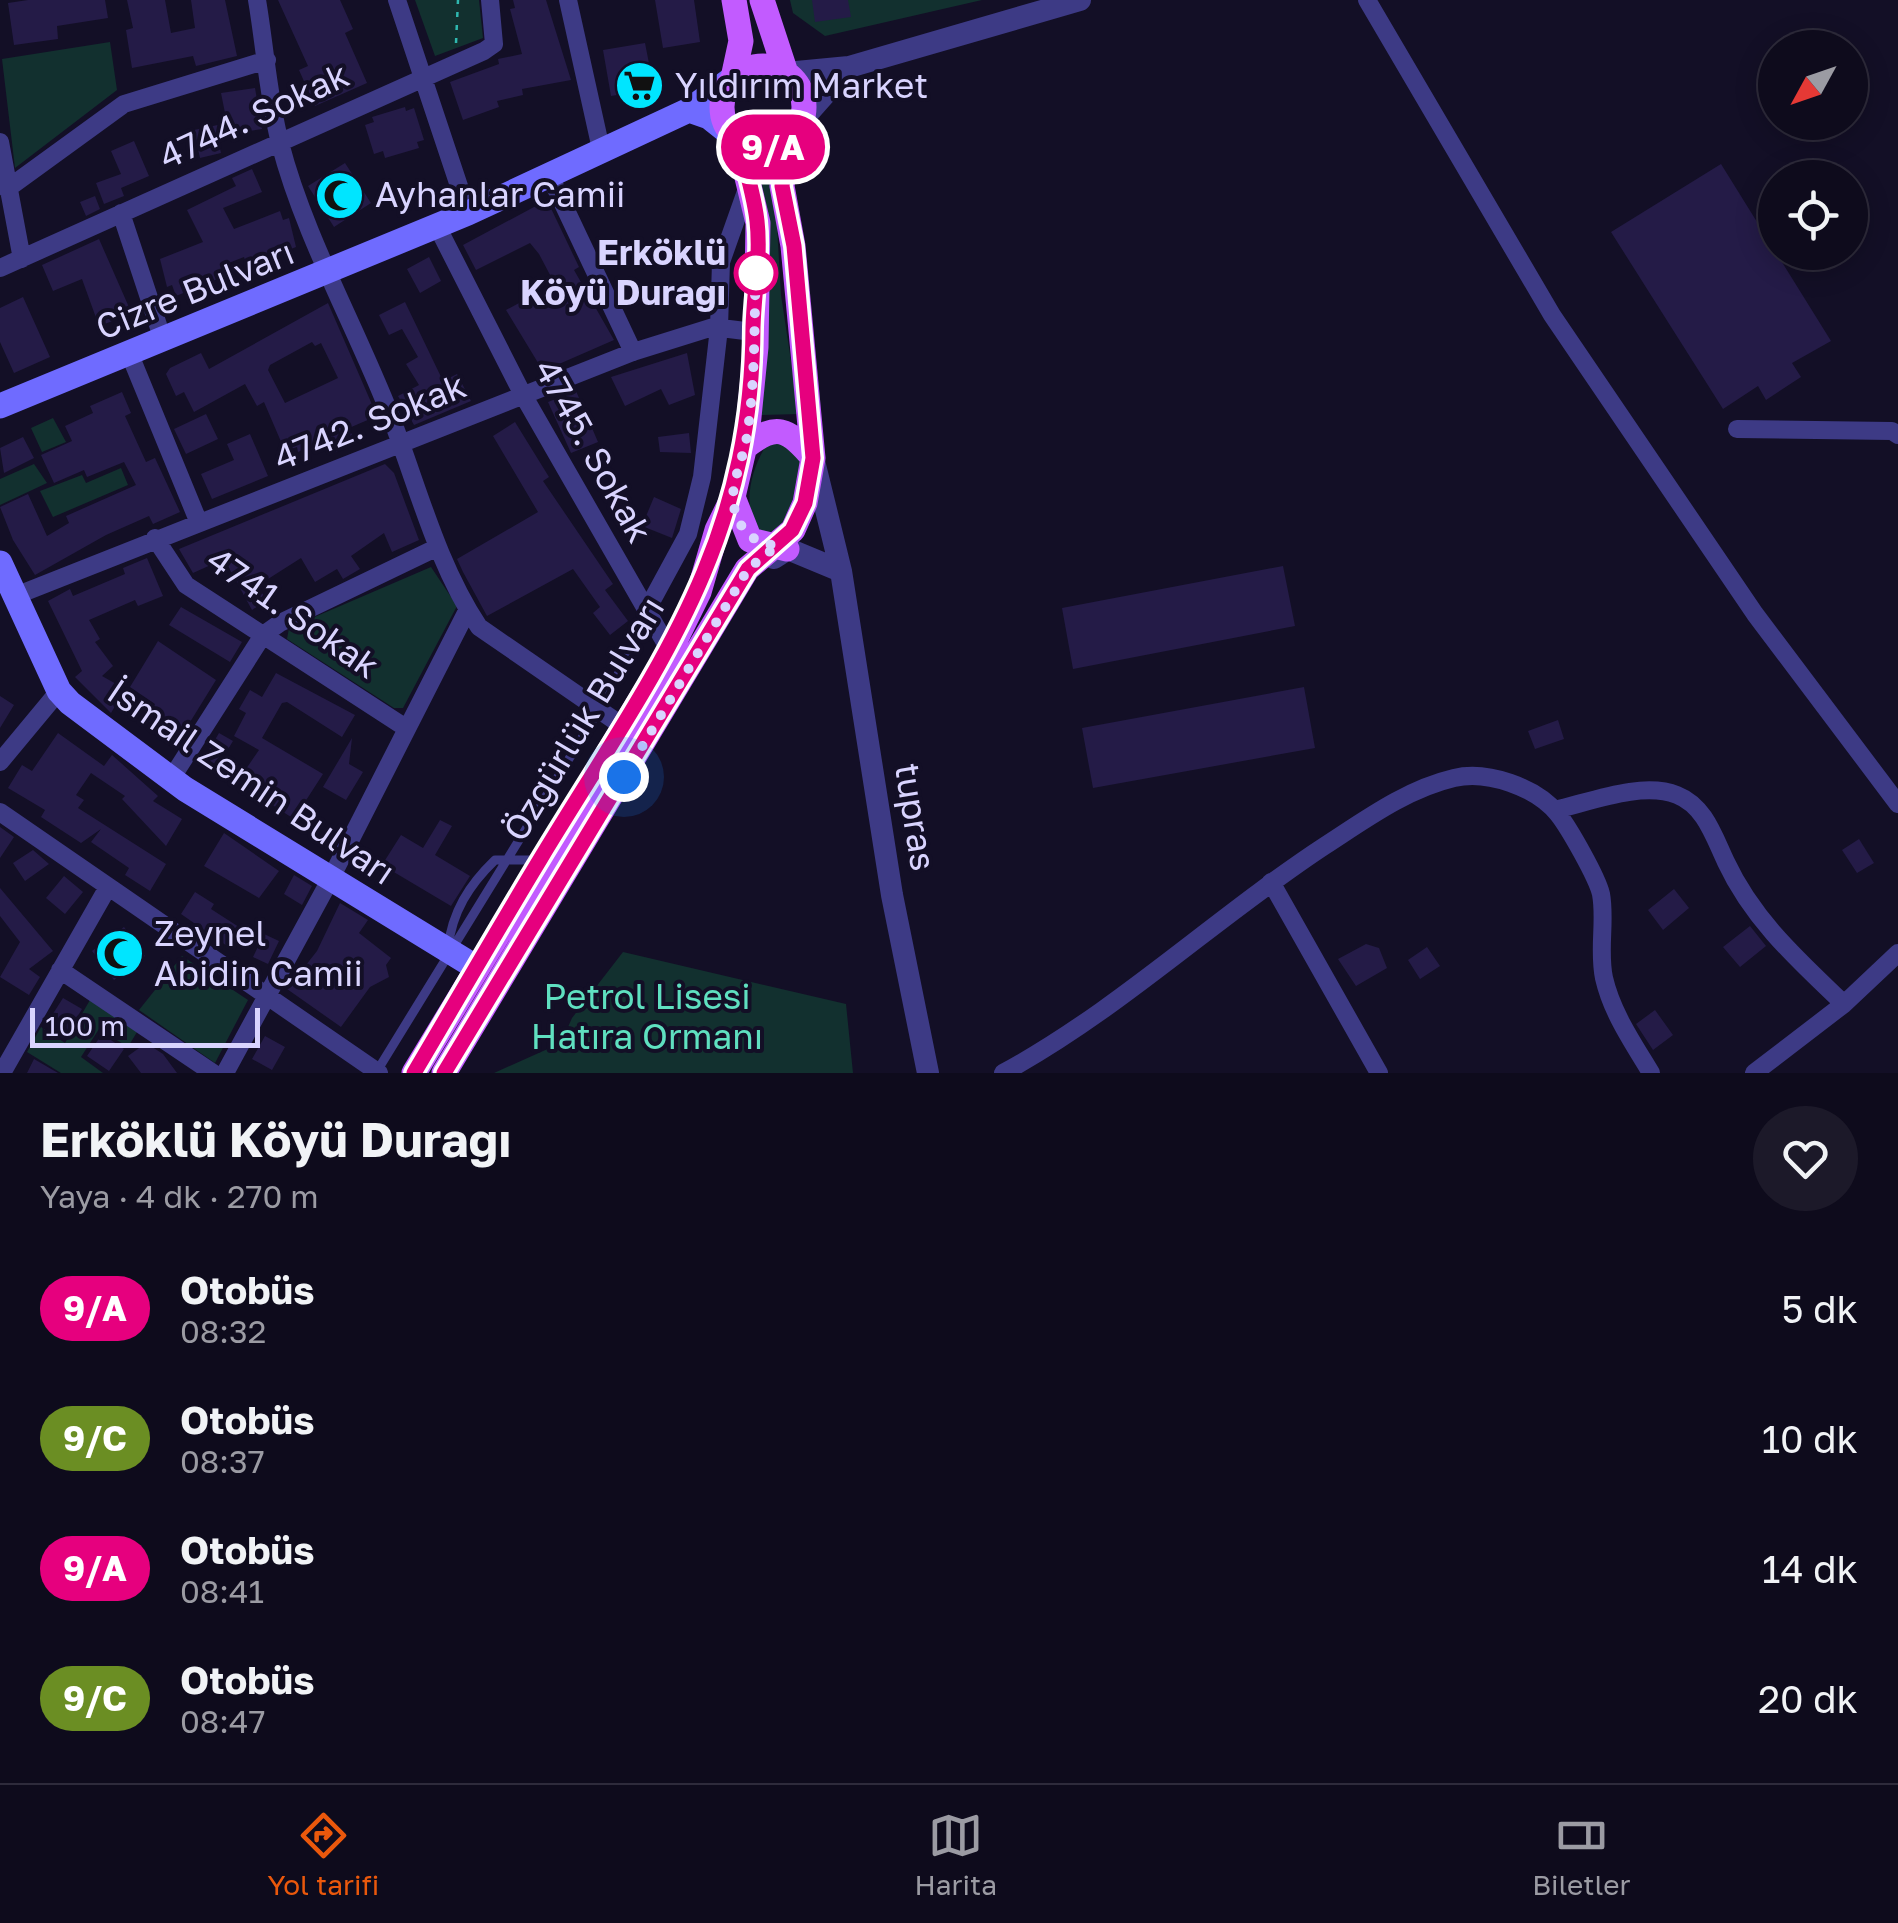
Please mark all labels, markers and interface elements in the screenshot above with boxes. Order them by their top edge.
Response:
north arrow [1758,30,1868,140]
map controls [1758,30,1868,270]
street label: 4744. Sokak [152,53,355,177]
supermarket icon: Yıldırım Market [614,60,666,112]
place label: Yıldırım Market [675,64,928,106]
line badge: 9/A [716,114,830,180]
text: 9/A [741,126,805,168]
button: locate [1758,160,1868,270]
mosque icon: Ayhanlar Camii [314,169,366,221]
place label: Ayhanlar Camii [375,173,625,215]
street label: Cizre Bulvarı [89,230,300,348]
place label: Erköklü Köyü Durağı [520,231,726,313]
marker: Erköklü Köyü Durağı [735,252,777,294]
street label: 4745. Sokak [526,351,661,550]
street label: 4742. Sokak [268,364,472,479]
street label: 4741. Sokak [200,538,387,687]
street label: Özgürlük Bulvarı [494,589,673,848]
street label: İsmail Zemin Bulvarı [100,669,403,893]
your location [599,752,649,802]
street label: tupras [887,760,945,874]
place label: Zeynel Abidin Camii [154,912,363,994]
mosque icon: Zeynel Abidin Camii [93,928,145,980]
park label: Petrol Lisesi Hatıra Ormanı [531,975,763,1057]
scale bar [30,1003,260,1048]
text: 100 m [45,1009,125,1042]
button: heart [1753,1106,1858,1211]
text: Erköklü Köyü Durağı [40,1110,511,1168]
text: Yaya · 4 dk · 270 m [40,1177,319,1215]
text: Otobüs [180,1267,315,1312]
text: 5 dk [1782,1286,1858,1331]
text: 9/A [63,1287,127,1329]
text: 08:32 [180,1312,266,1350]
text: Otobüs [180,1397,315,1442]
text: 10 dk [1762,1416,1858,1461]
text: 9/C [63,1417,127,1459]
text: 08:37 [180,1442,265,1480]
text: Otobüs [180,1527,315,1572]
text: 14 dk [1762,1546,1858,1591]
text: 9/A [63,1547,127,1589]
text: 08:41 [180,1572,264,1610]
text: Otobüs [180,1657,315,1702]
text: 20 dk [1758,1676,1858,1721]
text: 9/C [63,1677,127,1719]
text: 08:47 [180,1702,265,1740]
tab: Yol tarifi [268,1808,379,1901]
tab: Harita [914,1808,997,1901]
tab: Biletler [1532,1808,1630,1901]

